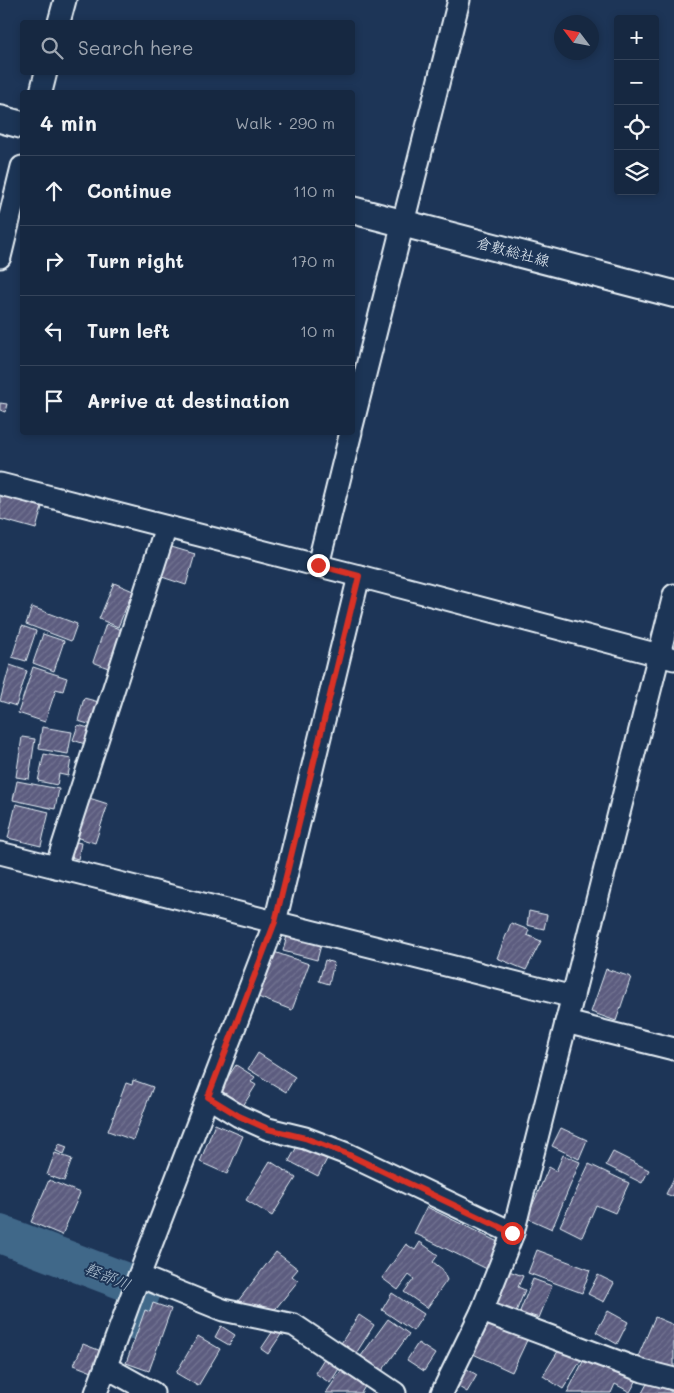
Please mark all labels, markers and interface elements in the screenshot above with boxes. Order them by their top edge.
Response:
north arrow [554,15,599,60]
map controls [614,15,659,195]
button: + [614,15,659,60]
search box [20,20,355,75]
icon: search [38,34,66,62]
text: Search here [78,35,194,60]
button: − [614,60,659,105]
button: locate [614,105,659,150]
text: 4 min [40,109,97,136]
text: Walk · 290 m [235,112,335,133]
button: layers [614,150,659,195]
icon: ahead [40,177,68,205]
text: Continue [87,178,172,203]
text: 110 m [293,180,335,201]
street label: 倉敷総社線 [474,232,552,270]
icon: right [40,247,68,275]
text: Turn right [87,248,184,273]
text: 170 m [291,250,335,271]
icon: left [40,317,68,345]
text: Turn left [87,318,170,343]
text: 10 m [300,320,335,341]
icon: arrive [40,387,68,415]
text: Arrive at destination [87,388,290,413]
route end [307,554,330,577]
route start [501,1222,524,1245]
water label: 軽部川 [82,1256,134,1295]

